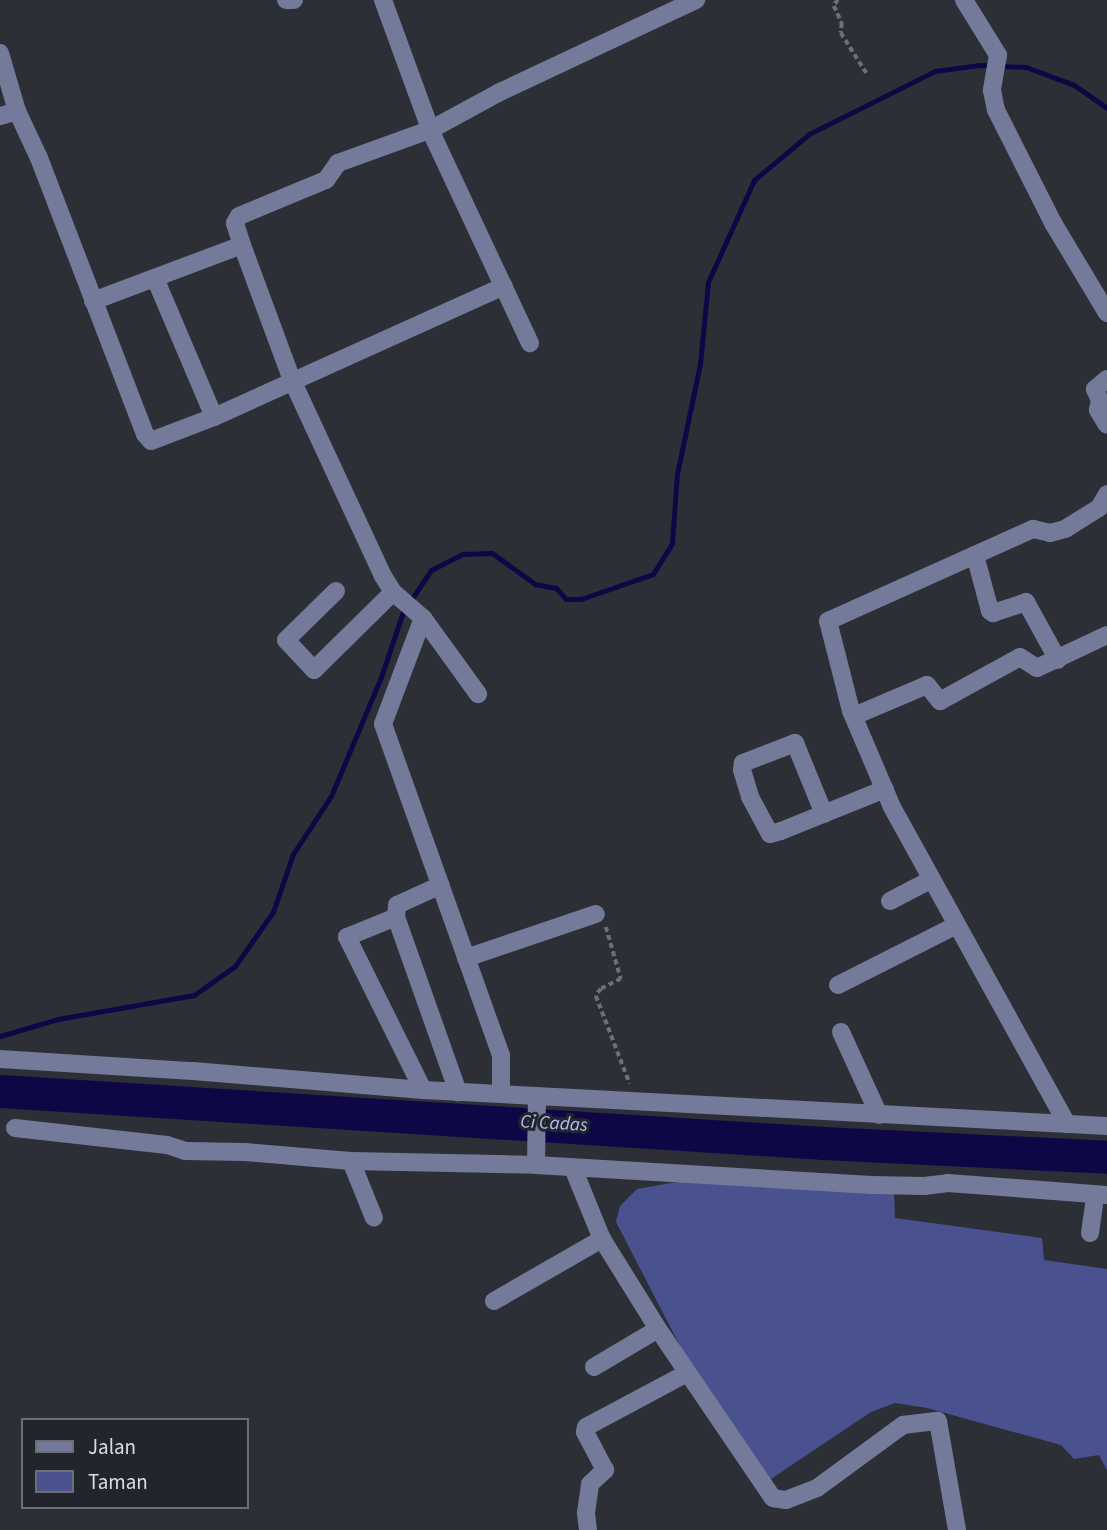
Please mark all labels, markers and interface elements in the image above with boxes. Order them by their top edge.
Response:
water label: Ci Cadas [520,1111,588,1137]
legend [21,1418,248,1509]
text: Jalan [88,1432,136,1462]
text: Taman [88,1467,148,1497]

